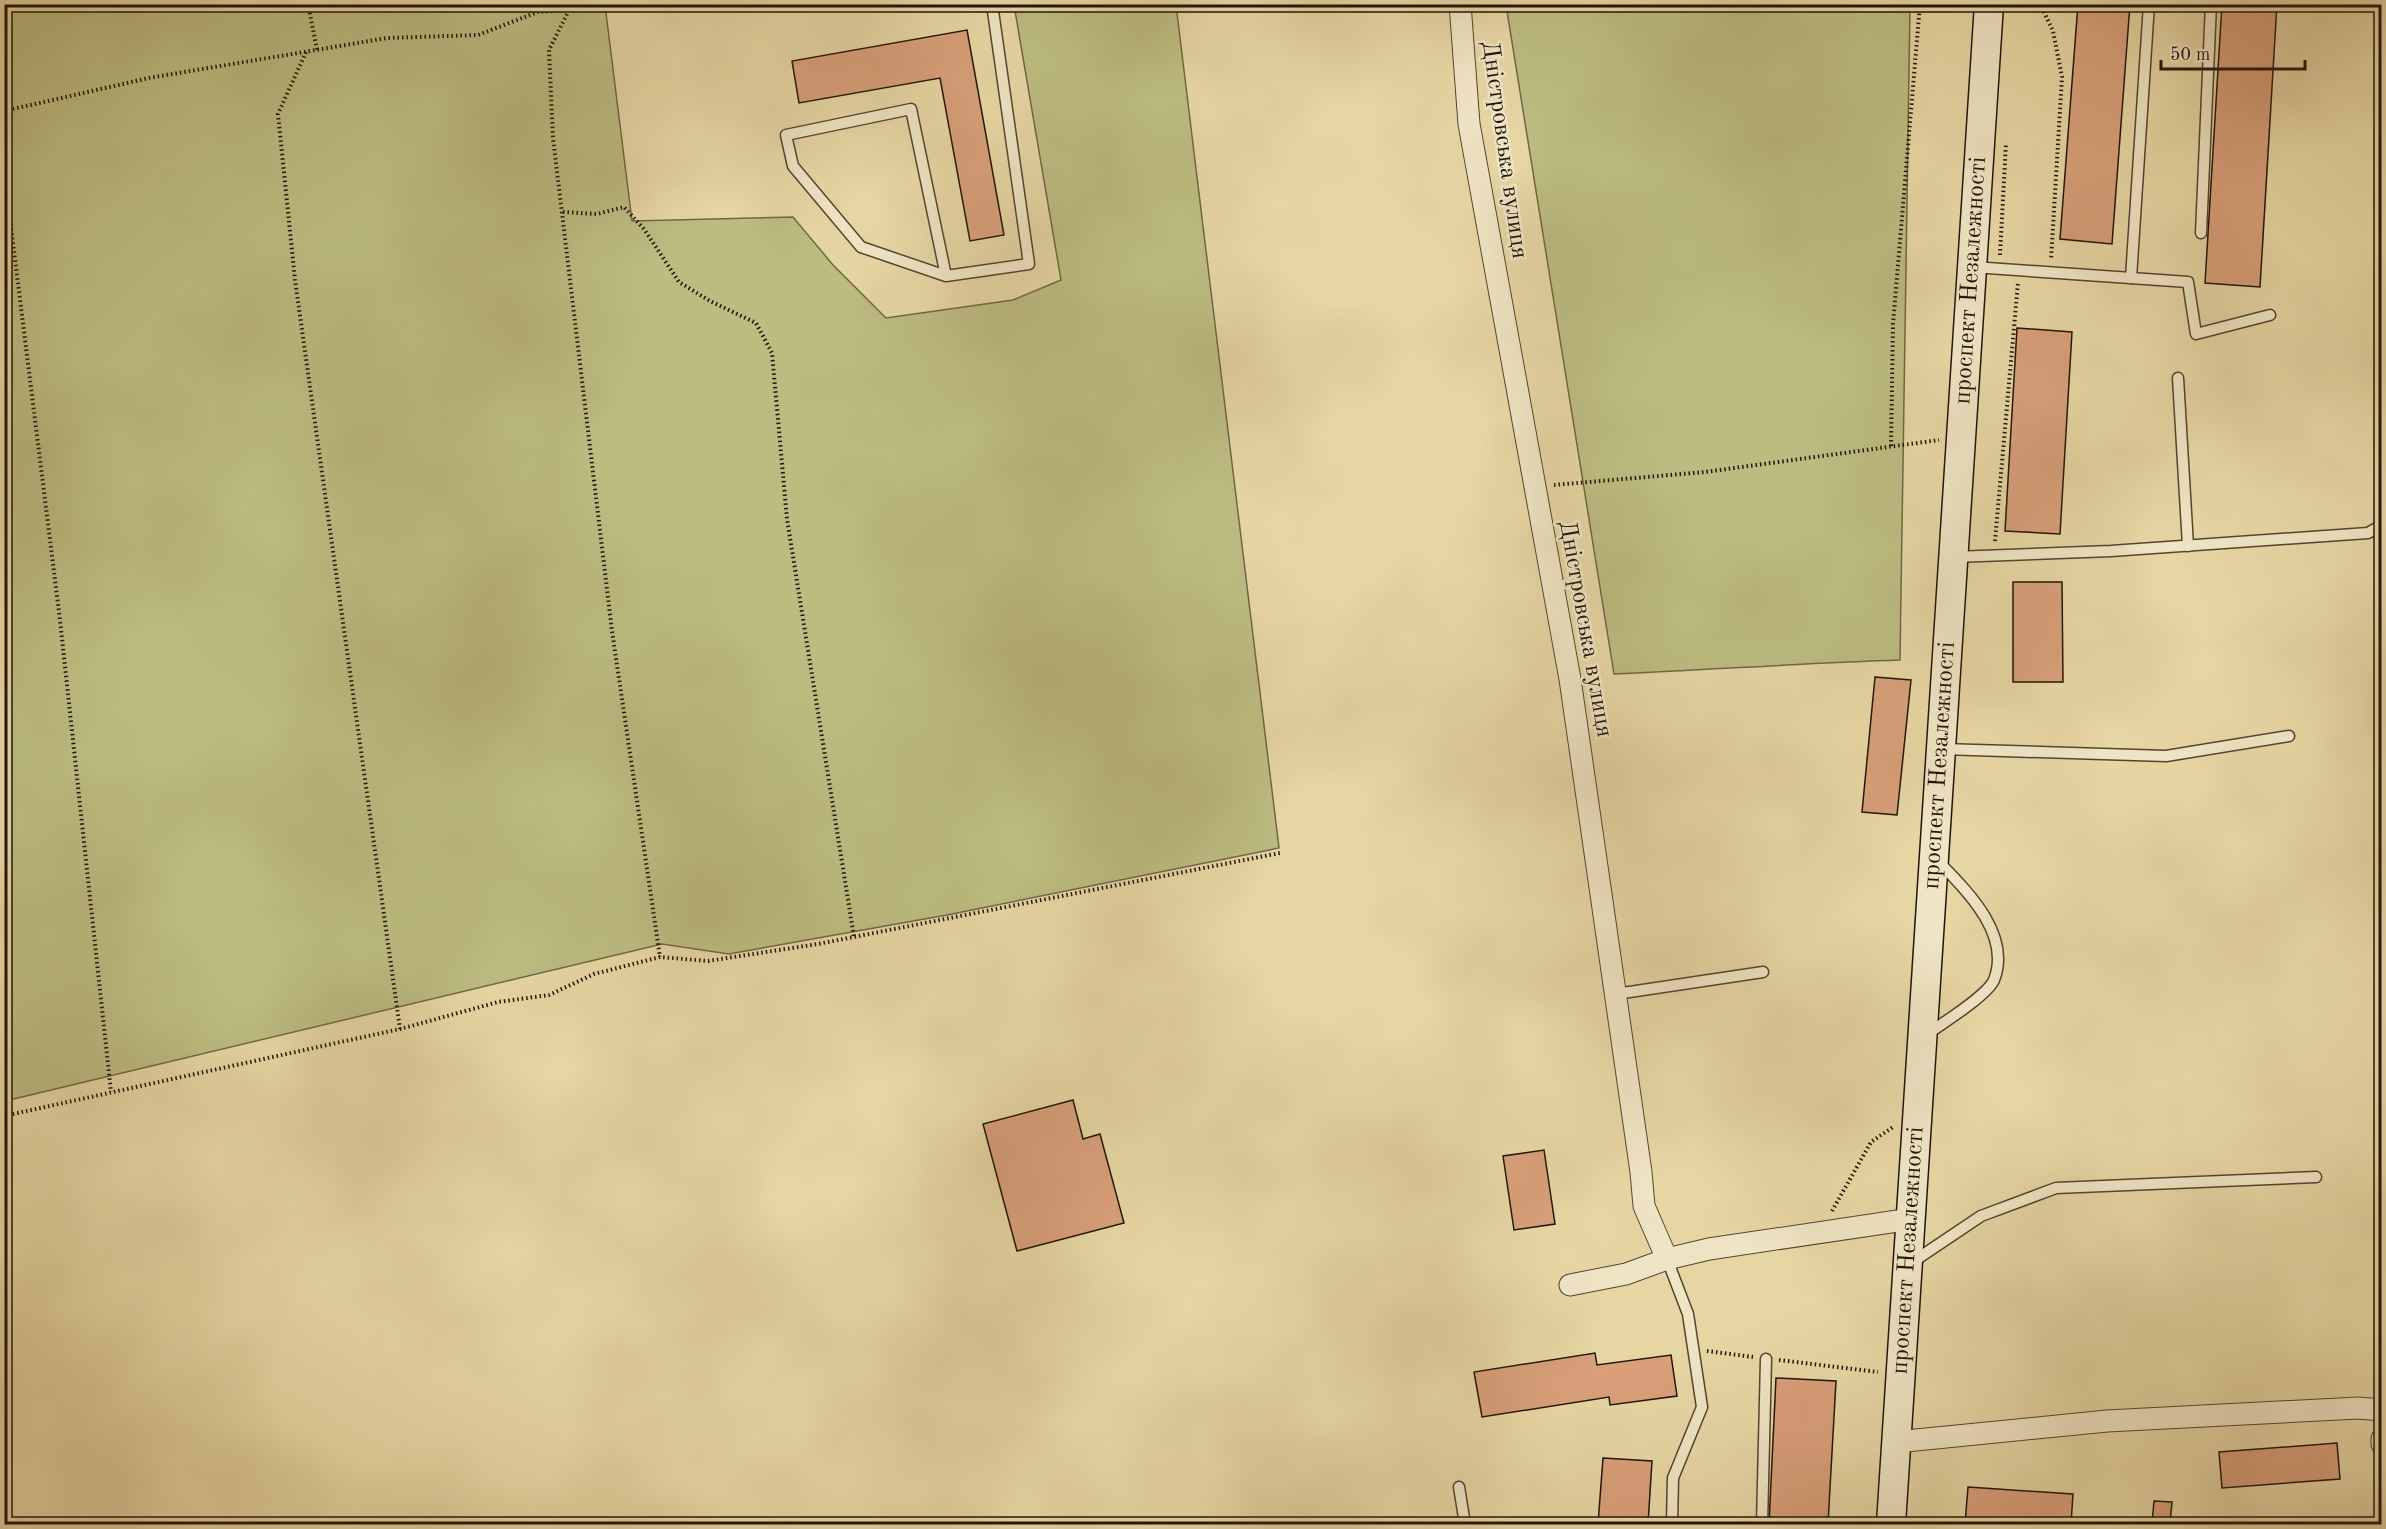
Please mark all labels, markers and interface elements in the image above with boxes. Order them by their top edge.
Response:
scale bar [2161,33,2305,71]
street label: Дністровська вулиця [1477,40,1531,260]
text: 50 m [2170,46,2210,64]
street label: проспект Незалежності [1951,156,1991,405]
street label: Дністровська вулиця [1554,519,1616,739]
street label: проспект Незалежності [1920,641,1960,890]
street label: проспект Незалежності [1889,1126,1929,1375]

